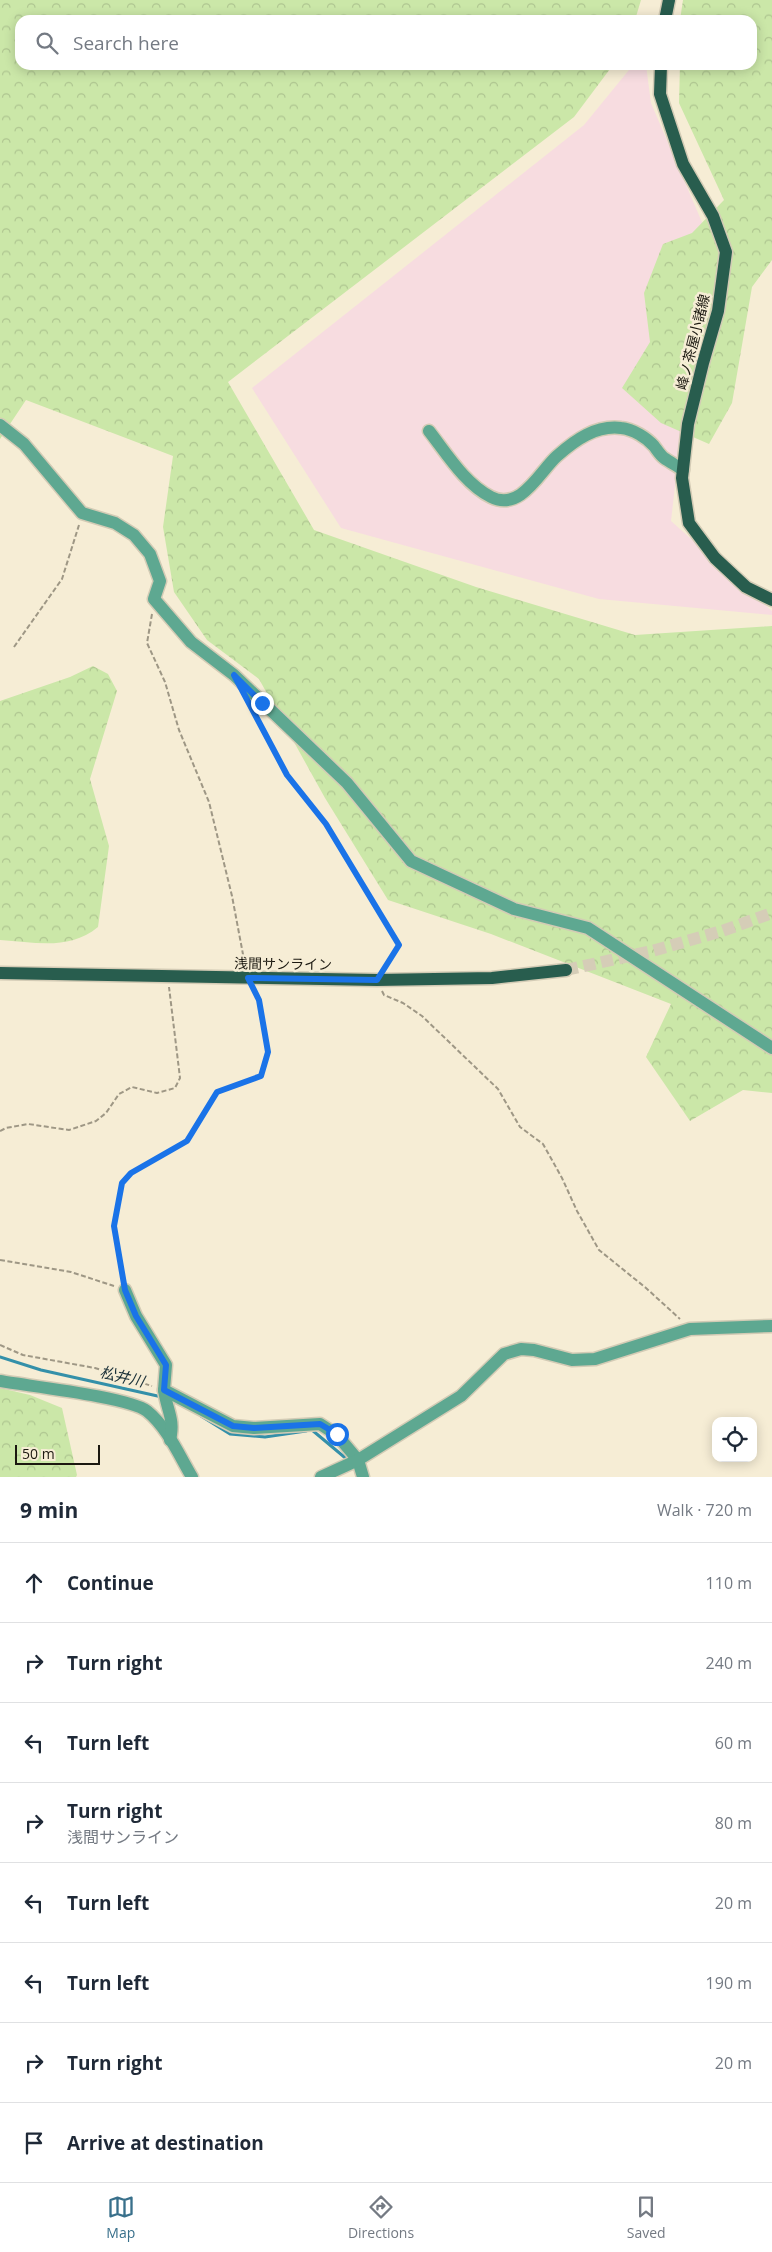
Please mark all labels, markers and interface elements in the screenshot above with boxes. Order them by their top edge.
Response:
search box [15,15,757,70]
icon: search [33,29,61,57]
text: Search here [73,30,179,56]
street label: 峰ノ茶屋小諸線 [671,292,714,392]
route end [251,692,274,715]
street label: 浅間サンライン [234,953,332,974]
water label: 松井川 [98,1361,148,1391]
map controls [712,1417,757,1462]
button: locate [712,1417,757,1462]
route start [326,1423,349,1446]
scale bar [15,1442,100,1465]
text: 50 m [22,1444,55,1463]
text: 9 min [20,1496,78,1524]
text: Walk · 720 m [657,1499,752,1521]
icon: ahead [20,1569,48,1597]
text: Continue [67,1570,154,1596]
text: 110 m [706,1572,752,1594]
icon: right [20,1649,48,1677]
text: Turn right [67,1650,162,1676]
text: 240 m [706,1652,752,1674]
icon: left [20,1729,48,1757]
text: Turn left [67,1730,149,1756]
text: 60 m [715,1732,752,1754]
text: Turn right [67,1798,162,1824]
icon: right [20,1809,48,1837]
text: 80 m [715,1812,752,1834]
text: 浅間サンライン [67,1826,179,1848]
icon: left [20,1889,48,1917]
text: Turn left [67,1890,149,1916]
text: 20 m [715,1892,752,1914]
icon: left [20,1969,48,1997]
text: Turn left [67,1970,149,1996]
text: 190 m [706,1972,752,1994]
icon: right [20,2049,48,2077]
text: Turn right [67,2050,162,2076]
text: 20 m [715,2052,752,2074]
icon: arrive [20,2129,48,2157]
text: Arrive at destination [67,2130,264,2156]
tab: Map [106,2193,135,2242]
tab: Directions [348,2193,414,2242]
tab: Saved [627,2193,666,2242]

